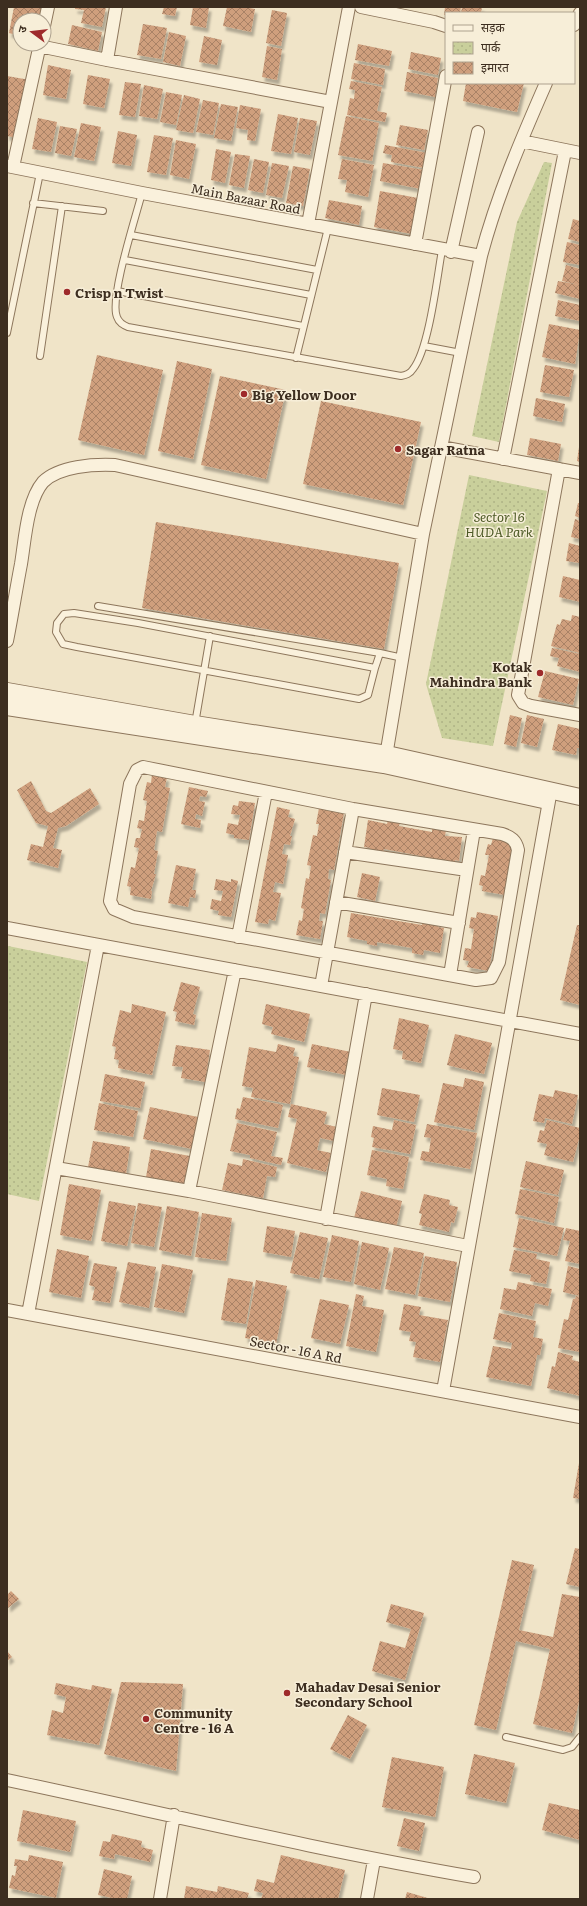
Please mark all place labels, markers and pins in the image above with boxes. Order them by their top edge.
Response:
place label: Crisp n Twist [75,283,164,302]
marker: Crisp n Twist [62,287,72,297]
place label: Big Yellow Door [252,385,357,404]
marker: Big Yellow Door [239,389,249,399]
place label: Sagar Ratna [406,440,486,459]
marker: Sagar Ratna [393,444,403,454]
place label: Kotak Mahindra Bank [429,657,532,691]
marker: Kotak Mahindra Bank [535,668,545,678]
place label: Mahadav Desai Senior Secondary School [295,1677,440,1711]
marker: Mahadav Desai Senior Secondary School [282,1688,292,1698]
place label: Community Centre - 16 A [154,1703,234,1737]
marker: Community Centre - 16 A [141,1714,151,1724]

